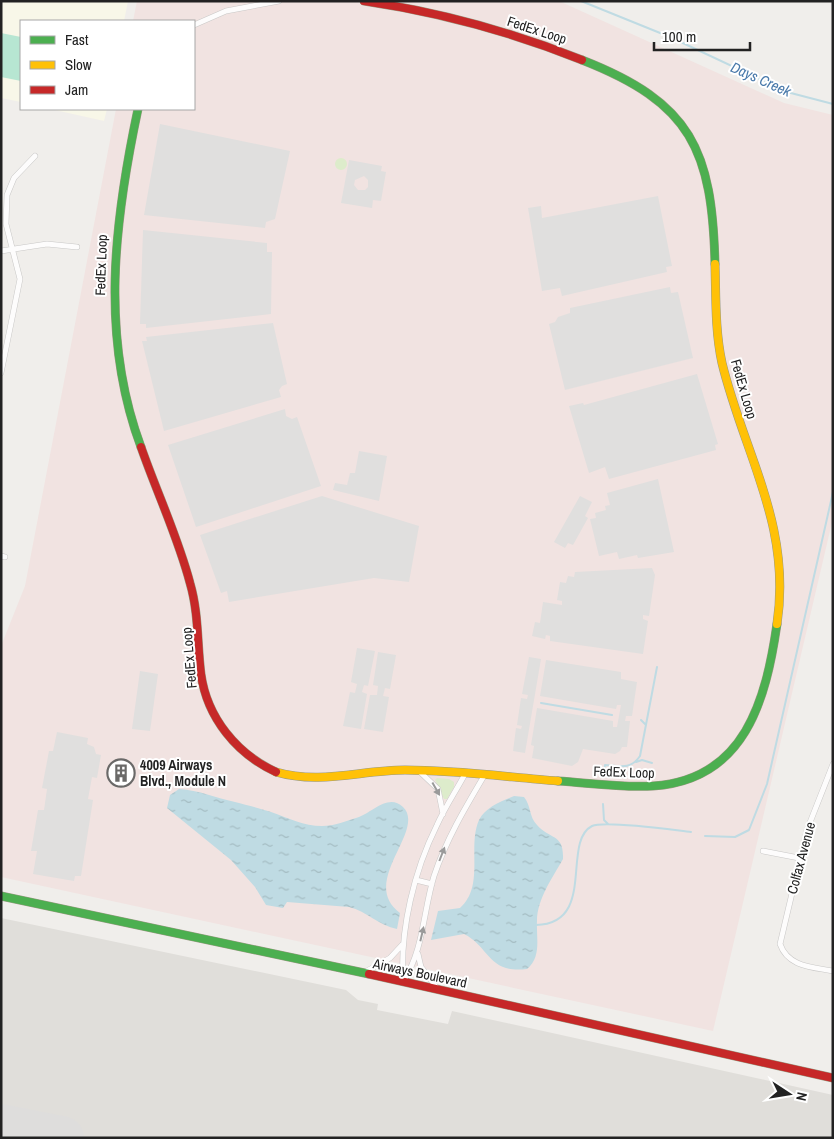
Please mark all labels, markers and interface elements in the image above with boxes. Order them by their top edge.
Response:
street label: FedEx Loop [505,12,569,48]
legend [20,20,195,110]
scale bar [654,20,750,52]
text: 100 m [662,26,696,47]
text: Fast [65,29,89,50]
text: Slow [65,54,92,75]
water label: Days Creek [727,56,795,102]
text: Jam [65,79,88,100]
street label: FedEx Loop [91,234,111,296]
street label: FedEx Loop [727,357,761,421]
street label: FedEx Loop [177,627,201,689]
place label: 4009 Airways Blvd., Module N [140,756,226,790]
building icon: 4009 Airways Blvd., Module N [106,758,136,788]
street label: FedEx Loop [593,762,655,782]
one-way arrow [432,782,441,795]
street label: Colfax Avenue [783,820,819,896]
one-way arrow [438,846,446,861]
one-way arrow [418,927,426,942]
street label: Airways Boulevard [370,954,469,992]
north arrow [764,1069,814,1119]
text: N [792,1091,811,1103]

